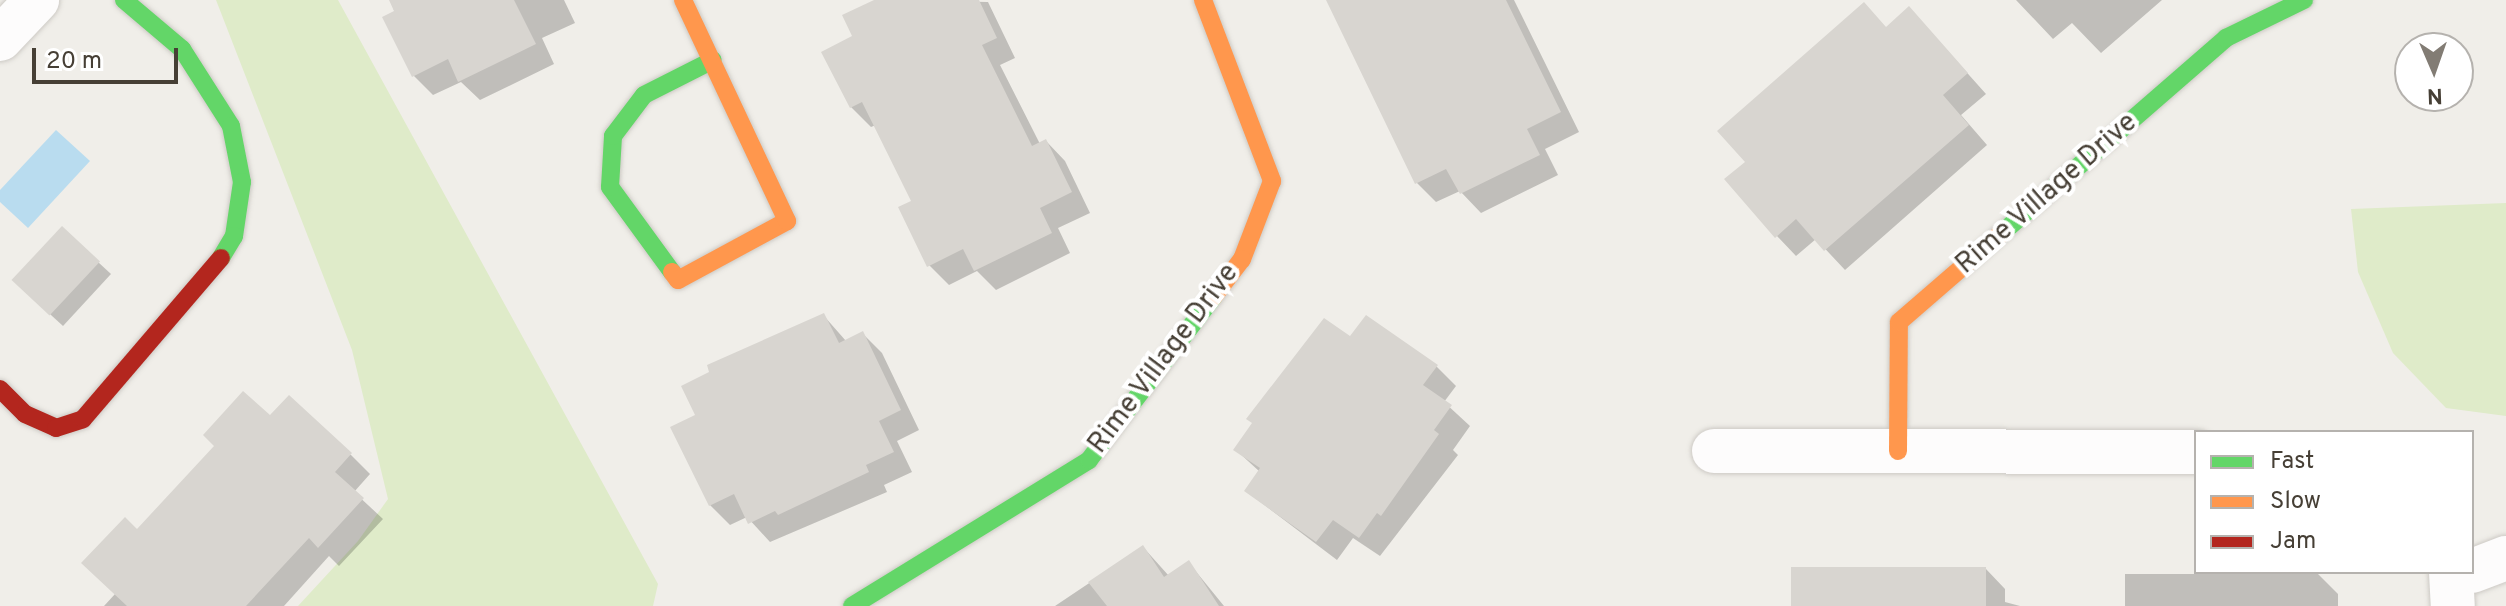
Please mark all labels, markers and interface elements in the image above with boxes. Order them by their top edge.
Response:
scale bar [36,32,182,82]
north arrow [2394,32,2474,112]
text: 20 m [46,47,102,77]
text: N [2426,81,2443,108]
street label: Rime Village Drive [1949,106,2145,282]
street label: Rime Village Drive [1081,257,1247,461]
legend [2194,430,2474,574]
text: Fast [2270,447,2314,477]
text: Slow [2270,487,2321,517]
text: Jam [2270,527,2316,557]

